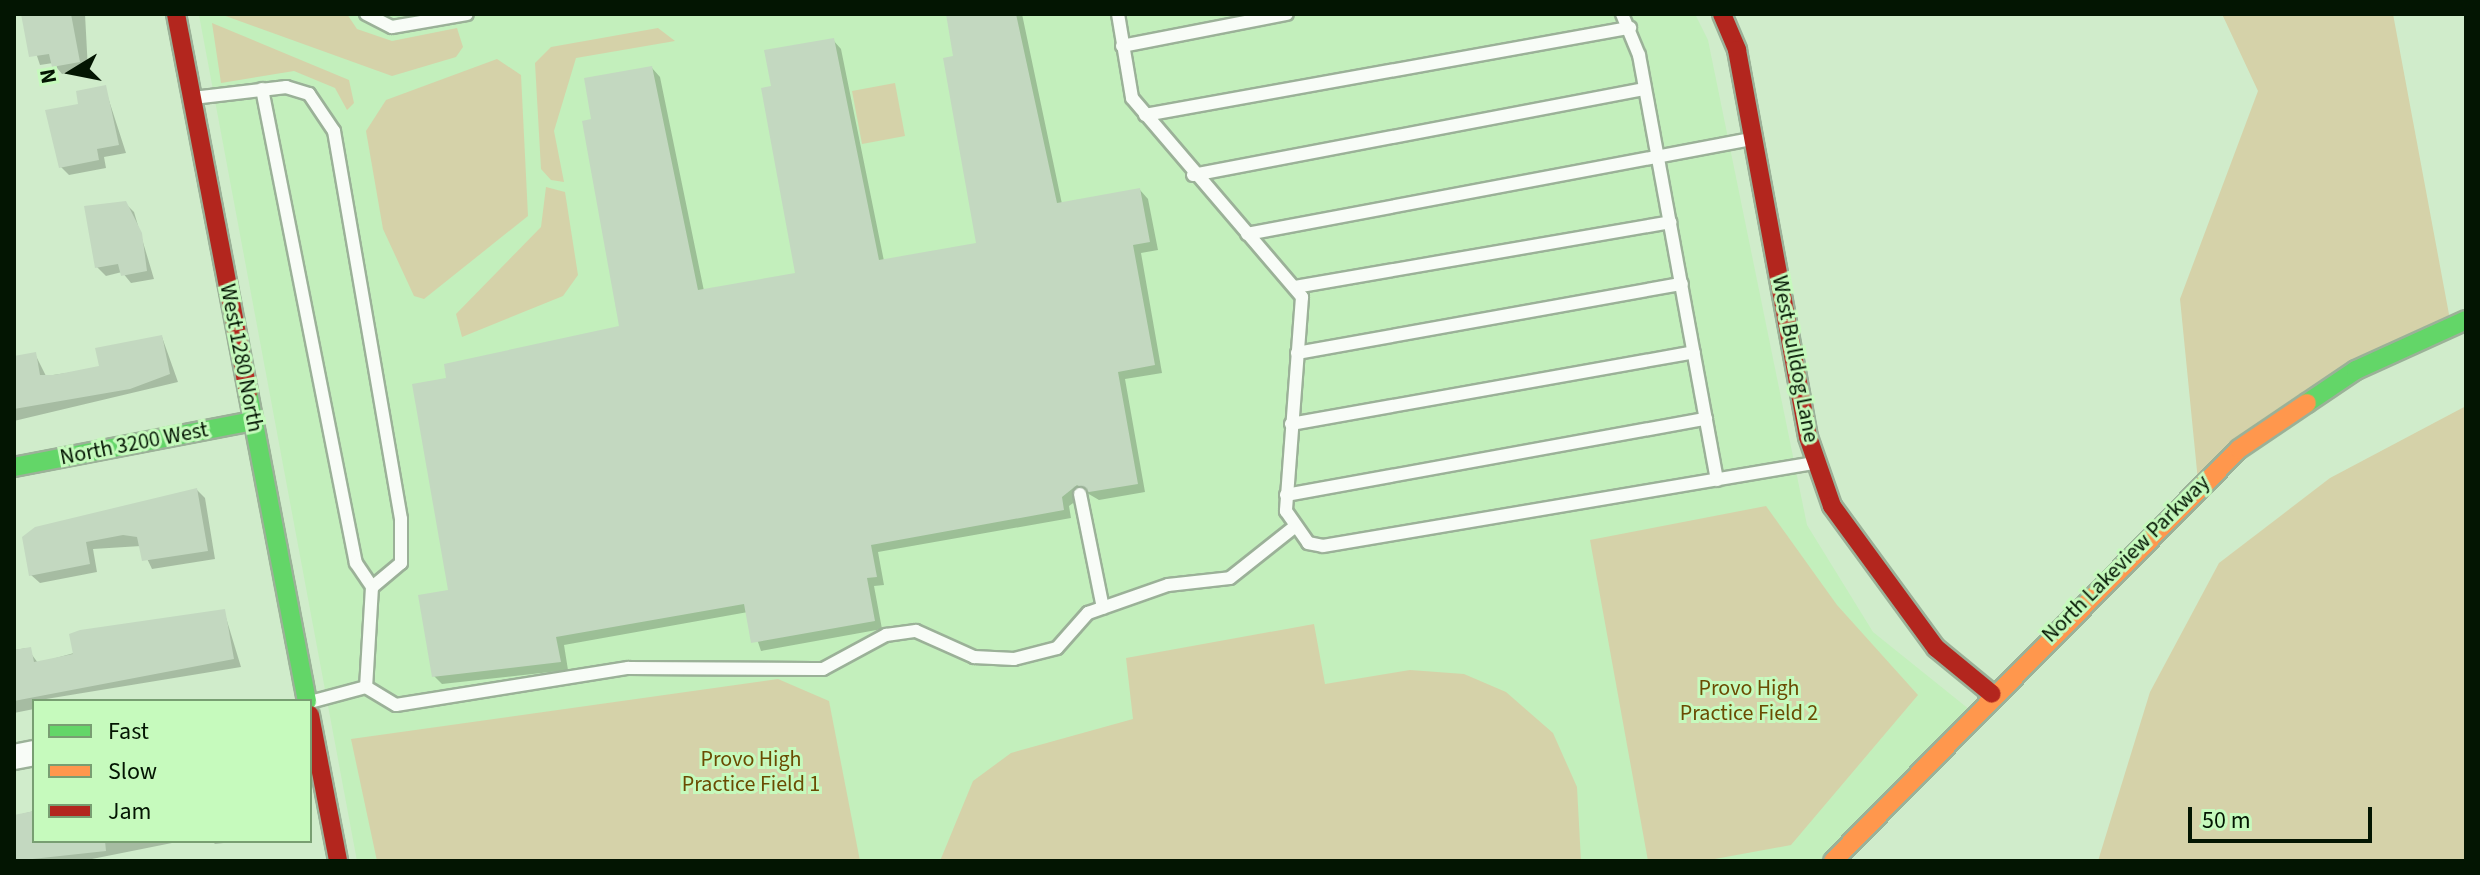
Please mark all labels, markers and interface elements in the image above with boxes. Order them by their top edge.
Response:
north arrow [32,32,112,112]
text: N [31,66,65,86]
street label: West Bulldog Lane [1766,273,1824,445]
street label: West 1280 North [214,282,268,434]
street label: North 3200 West [58,417,210,471]
street label: North Lakeview Parkway [2037,470,2215,648]
park label: Provo High Practice Field 2 [1680,675,1818,726]
legend [32,699,312,843]
text: Fast [108,714,149,749]
park label: Provo High Practice Field 1 [682,746,820,798]
text: Slow [108,754,157,789]
scale bar [2192,791,2376,841]
text: Jam [108,794,152,829]
text: 50 m [2202,803,2251,838]

